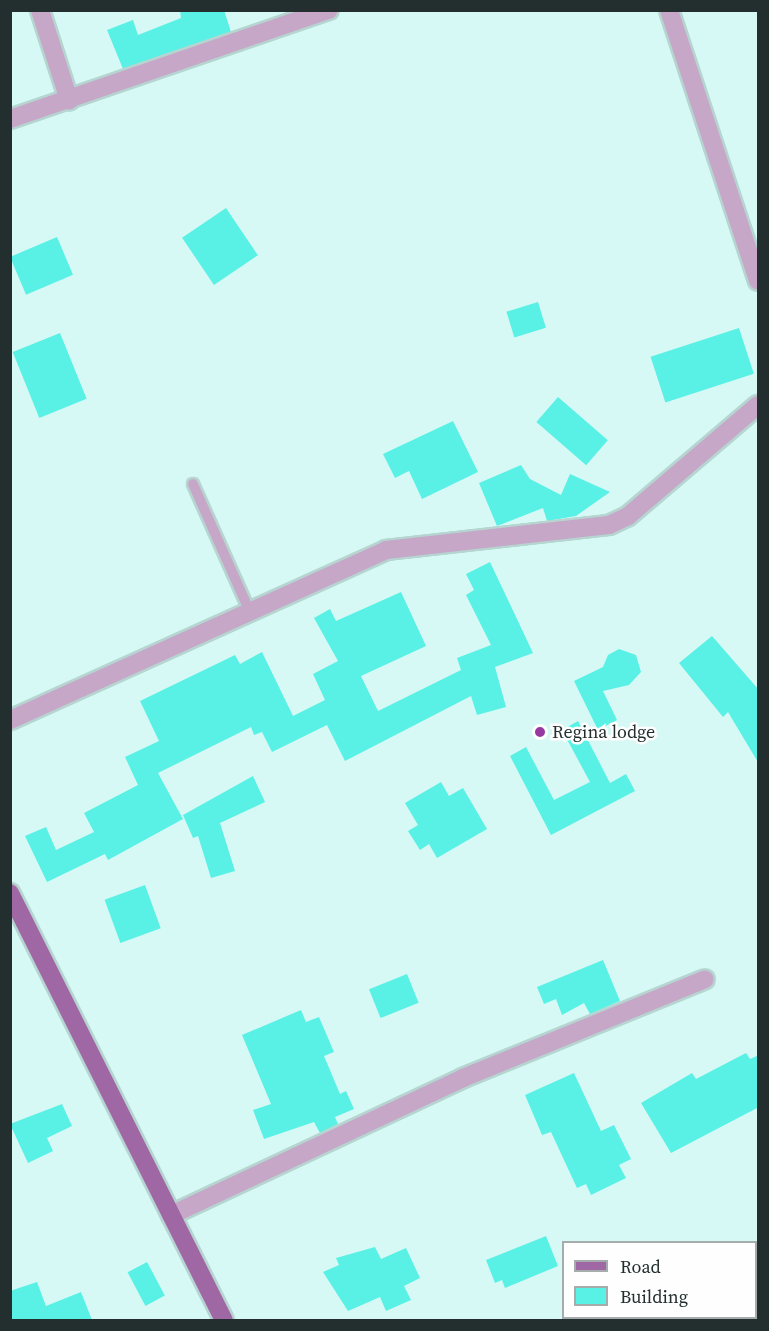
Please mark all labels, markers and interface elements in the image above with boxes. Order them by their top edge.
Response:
place label: Regina lodge [552,721,655,743]
marker: Regina lodge [533,725,547,739]
legend [562,1241,757,1319]
text: Road [620,1254,661,1279]
text: Building [620,1284,688,1309]

